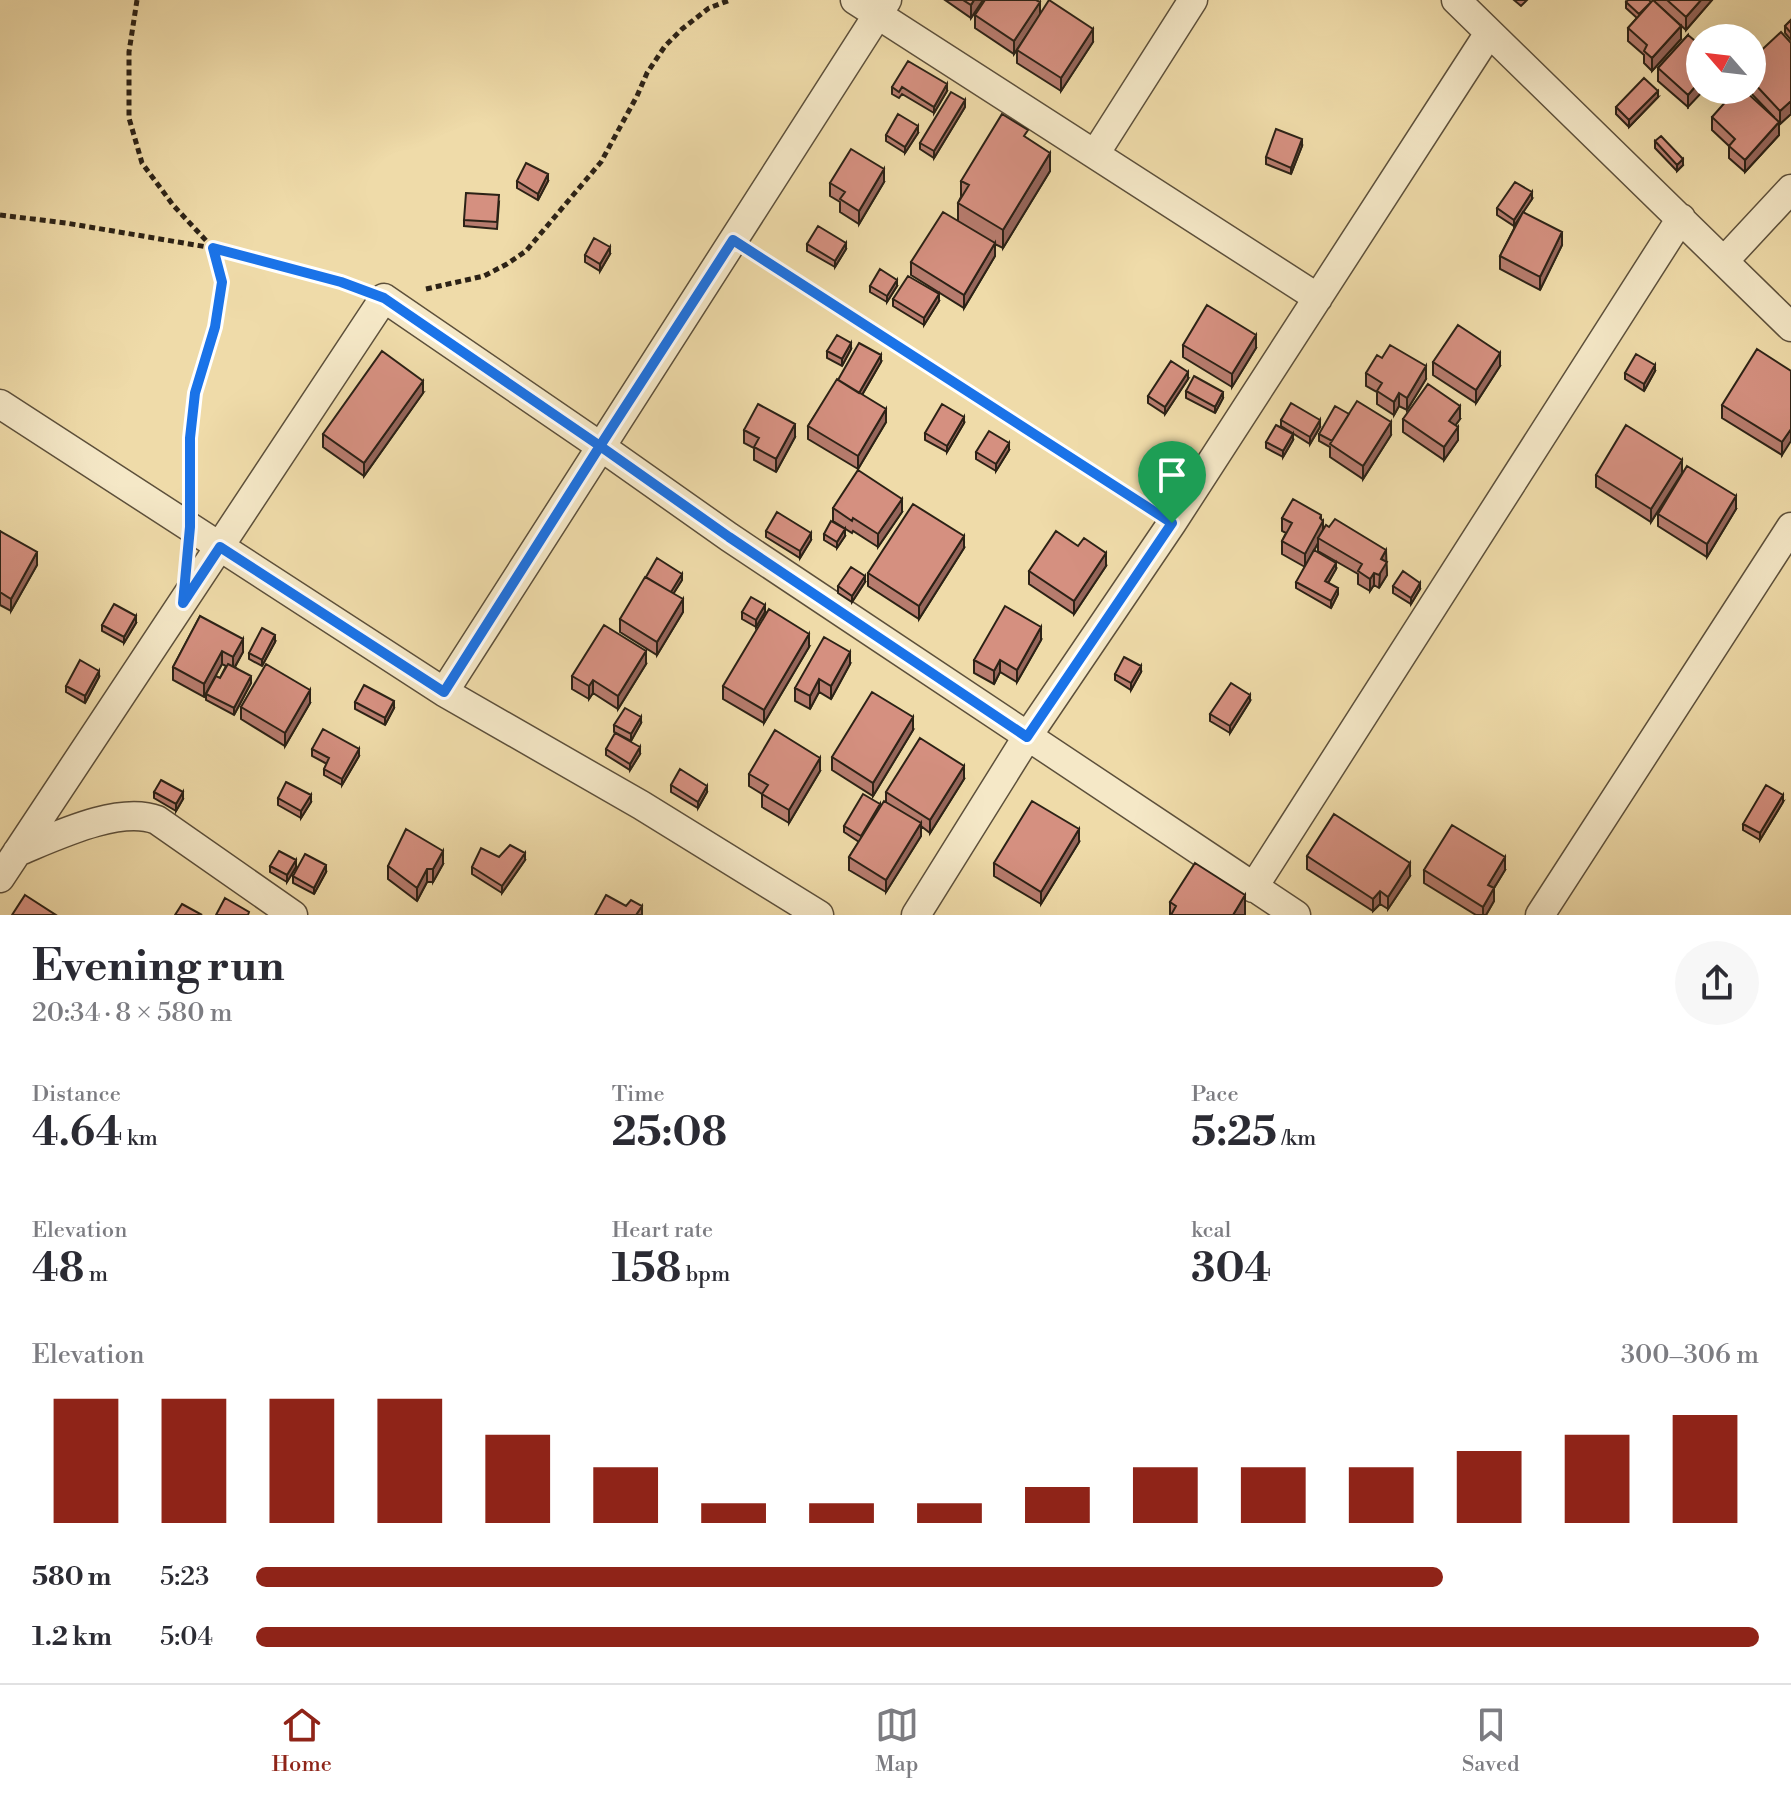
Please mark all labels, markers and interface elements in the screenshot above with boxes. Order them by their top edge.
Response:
north arrow [1686,24,1766,104]
map controls [1686,24,1766,104]
pin [1138,441,1206,523]
icon: arrive [1150,453,1194,497]
text: Evening run [32,939,285,994]
button: share [1675,941,1759,1025]
text: 20:34 · 8 × 580 m [32,997,233,1029]
text: Distance [32,1081,121,1108]
text: Time [612,1081,665,1108]
text: Pace [1191,1081,1239,1108]
text: 4.64 [32,1108,123,1158]
text: 25:08 [612,1108,727,1158]
text: 5:25 [1191,1108,1277,1158]
text: km [123,1125,158,1152]
text: /km [1277,1125,1316,1152]
text: Elevation [32,1217,127,1244]
text: Heart rate [612,1217,713,1244]
text: kcal [1191,1217,1231,1244]
text: 48 [32,1244,84,1294]
text: 158 [612,1244,681,1294]
text: 304 [1191,1244,1271,1294]
text: m [84,1261,108,1288]
text: bpm [681,1261,730,1288]
text: Elevation [32,1339,145,1371]
text: 300–306 m [1621,1339,1759,1371]
text: 580 m [32,1561,111,1593]
text: 5:23 [160,1561,209,1593]
text: 1.2 km [32,1621,112,1653]
text: 5:04 [160,1621,213,1653]
tab: Home [271,1703,332,1778]
tab: Map [875,1703,919,1778]
tab: Saved [1462,1703,1520,1778]

